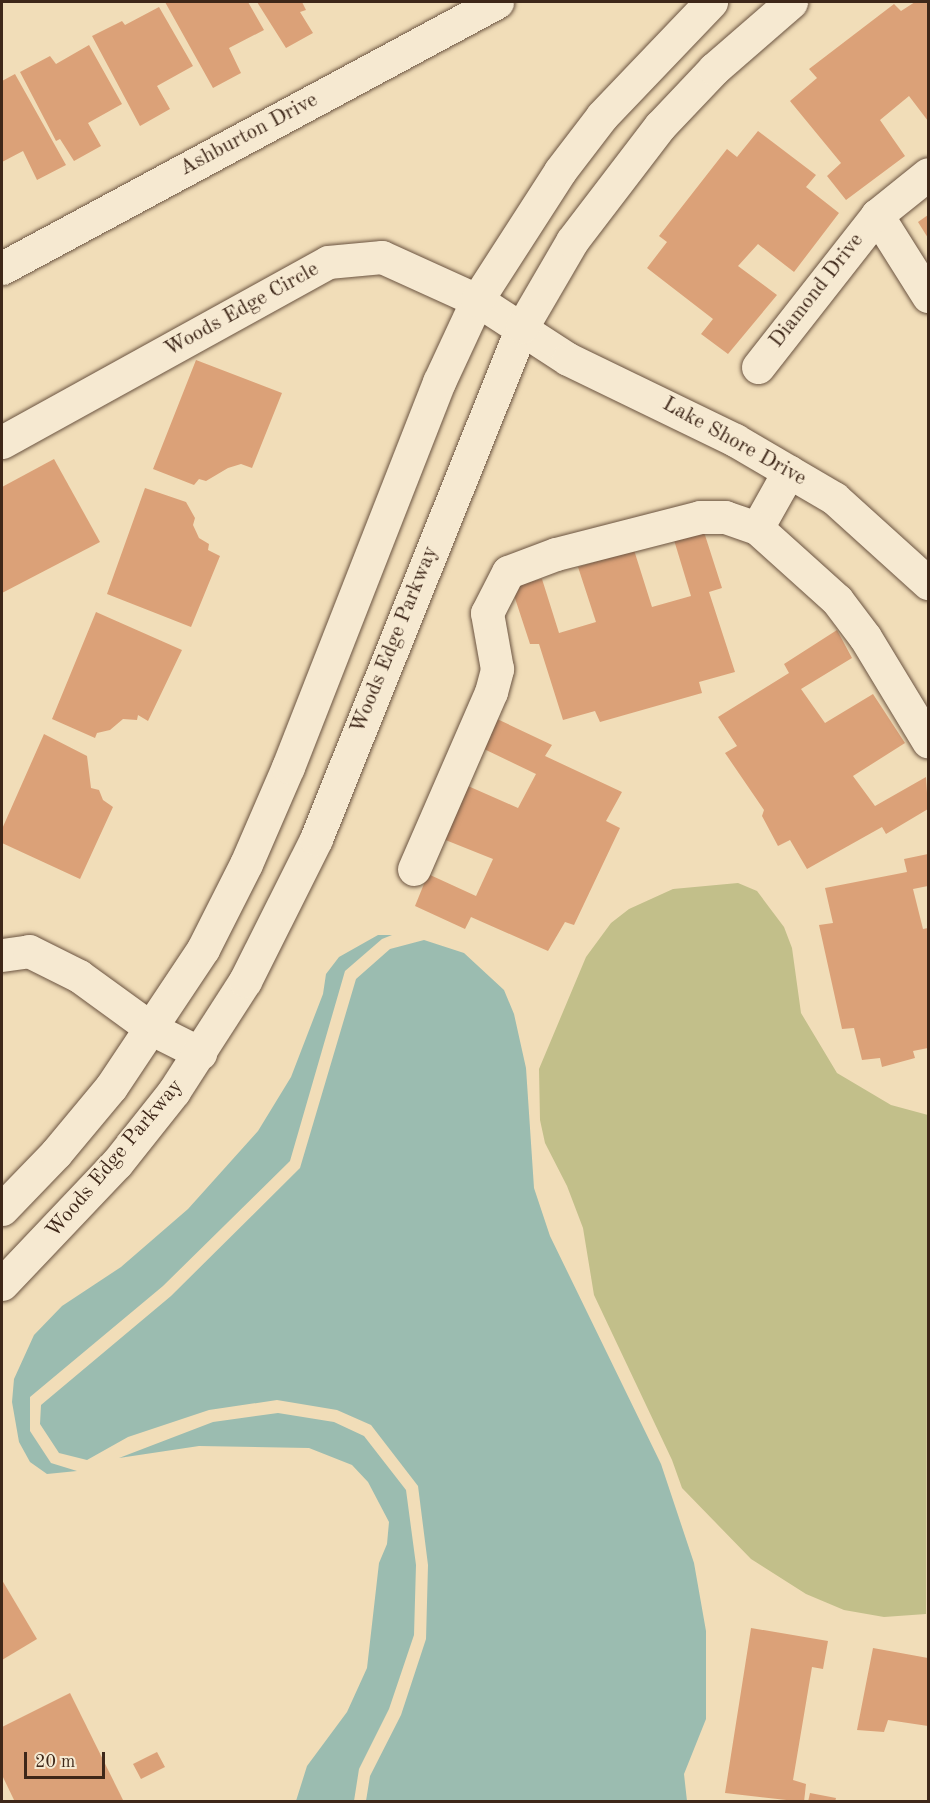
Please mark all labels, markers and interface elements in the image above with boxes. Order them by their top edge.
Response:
street label: Ashburton Drive [176,88,322,182]
street label: Diamond Drive [765,229,869,353]
street label: Woods Edge Circle [161,257,323,363]
street label: Lake Shore Drive [658,392,810,492]
street label: Woods Edge Parkway [346,543,444,737]
street label: Woods Edge Parkway [41,1074,189,1244]
scale bar [27,1740,108,1778]
text: 20 m [35,1753,75,1771]

